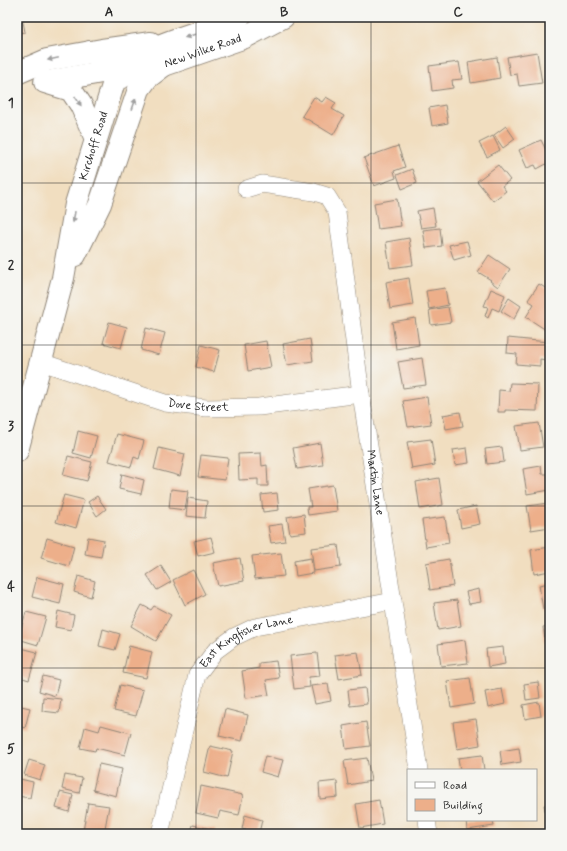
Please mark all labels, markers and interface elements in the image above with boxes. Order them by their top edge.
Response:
text: A [105,4,113,21]
text: B [280,4,289,21]
text: C [453,4,463,21]
street label: New Wilke Road [162,31,244,72]
one-way arrow [183,33,195,39]
one-way arrow [47,56,59,62]
text: 1 [8,95,14,112]
one-way arrow [75,96,82,107]
one-way arrow [131,98,137,110]
street label: Kirchoff Road [76,109,112,182]
one-way arrow [71,211,77,223]
text: 2 [8,257,15,274]
street label: Dove Street [167,395,229,416]
text: 3 [8,418,14,435]
street label: Martin Lane [362,449,388,516]
text: 4 [7,579,15,596]
street label: East Kingfisher Lane [197,612,295,672]
text: 5 [7,741,15,758]
legend [407,769,537,821]
text: Road [443,778,467,794]
text: Building [443,798,483,815]

